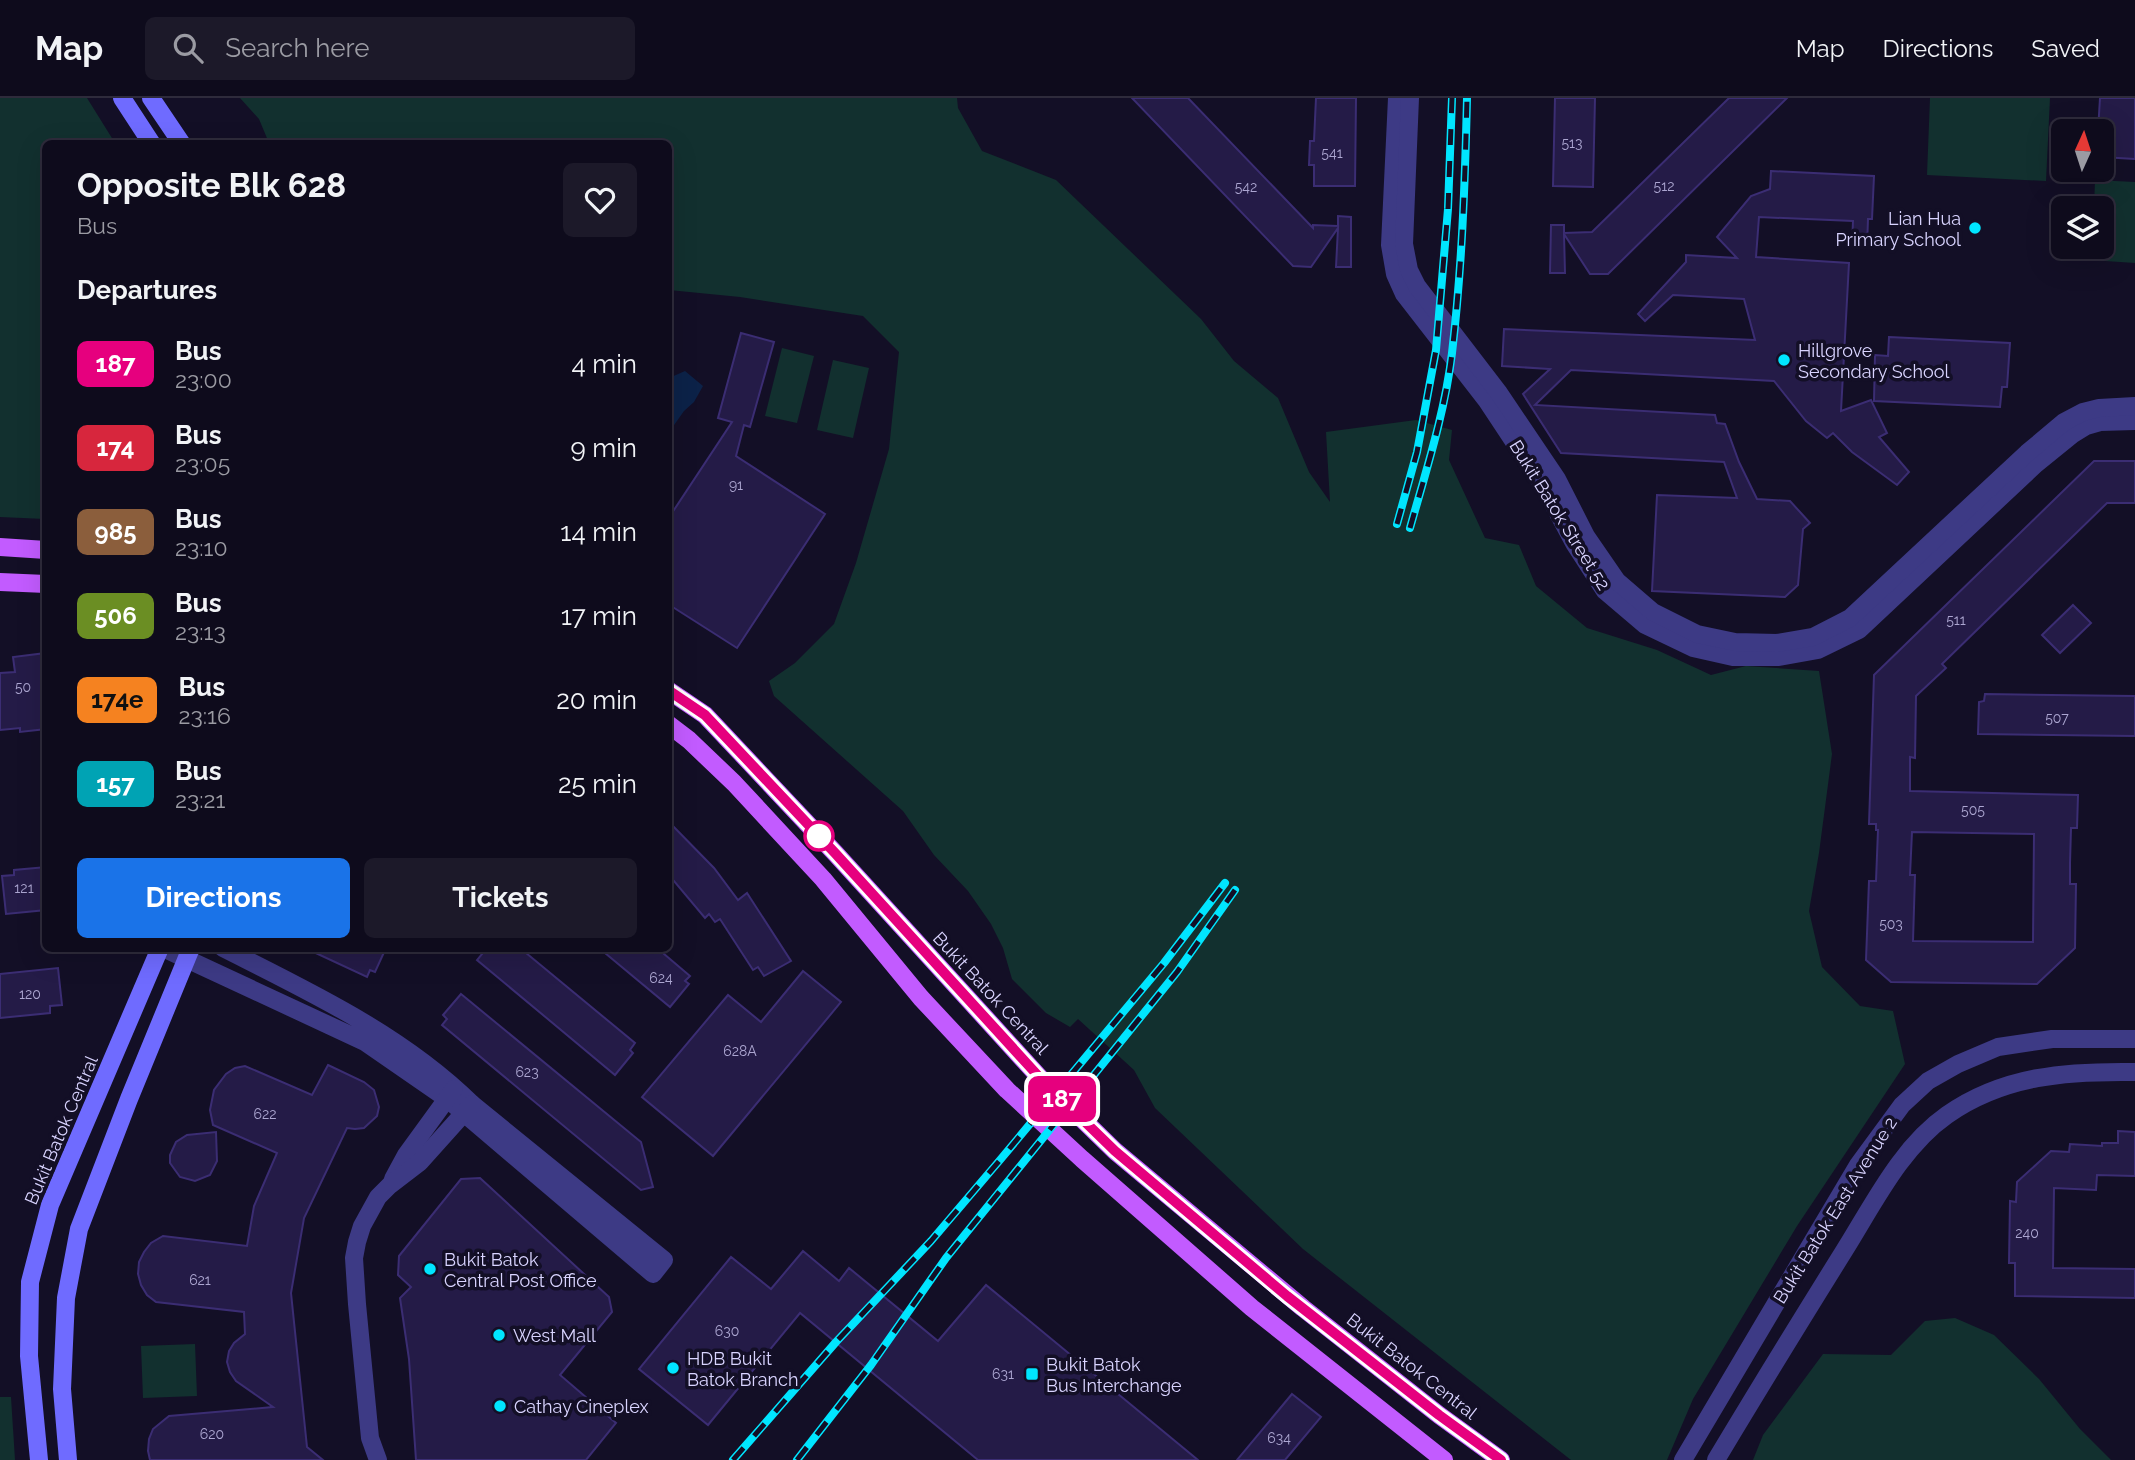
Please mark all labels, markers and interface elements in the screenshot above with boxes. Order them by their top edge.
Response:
search box [145,17,635,80]
text: Map [35,29,103,68]
icon: search [169,29,207,67]
text: Search here [225,33,370,63]
text: Map [1796,34,1845,63]
text: Directions [1883,34,1993,63]
text: Saved [2031,34,2100,63]
north arrow [2051,119,2114,182]
map controls [2051,119,2114,259]
house number: 513 [1561,135,1583,151]
house number: 541 [1321,145,1343,161]
button: heart [563,163,637,237]
text: Opposite Blk 628 [77,166,346,205]
house number: 512 [1654,178,1674,194]
house number: 542 [1235,179,1257,195]
button: layers [2051,196,2114,259]
place label: Lian Hua Primary School [1835,208,1961,250]
text: Bus [77,212,117,239]
marker: Lian Hua Primary School [1967,220,1983,236]
text: Departures [77,275,217,305]
text: Bus [175,336,222,366]
place label: Hillgrove Secondary School [1798,340,1949,382]
text: 187 [96,349,135,378]
text: 4 min [571,349,637,379]
marker: Hillgrove Secondary School [1776,352,1792,368]
text: 23:00 [175,366,232,393]
text: Bus [175,420,222,450]
text: 174 [96,433,135,462]
text: 9 min [570,433,637,463]
street label: Bukit Batok Street 52 [1505,436,1615,594]
text: 23:05 [175,450,230,477]
house number: 91 [729,477,743,493]
text: Bus [175,504,222,534]
text: 985 [95,517,136,546]
text: 14 min [560,517,637,547]
text: 23:10 [175,534,228,561]
text: Bus [175,588,222,618]
text: 506 [94,601,137,630]
text: 17 min [561,601,637,631]
house number: 511 [1946,612,1966,628]
text: 23:13 [175,618,226,645]
text: Bus [178,672,225,702]
house number: 50 [15,679,31,695]
text: 174e [91,685,143,714]
text: 20 min [556,685,637,715]
text: 23:16 [178,702,231,729]
house number: 507 [2045,710,2069,726]
text: Bus [175,756,222,786]
text: 157 [96,769,135,798]
text: 25 min [558,769,637,799]
text: 23:21 [175,786,225,813]
house number: 505 [1961,802,1985,818]
unlabelled marker [804,821,834,851]
button: Directions [77,858,350,938]
button: Tickets [364,858,637,938]
house number: 121 [14,880,34,896]
house number: 503 [1879,916,1903,932]
street label: Bukit Batok Central [929,927,1053,1059]
house number: 624 [649,970,673,986]
house number: 120 [19,986,41,1002]
house number: 628A [723,1043,757,1059]
street label: Bukit Batok Central [20,1052,102,1208]
house number: 623 [515,1064,539,1080]
line badge: 187 [1022,1076,1102,1122]
text: 187 [1042,1084,1082,1113]
house number: 622 [253,1106,277,1122]
street label: Bukit Batok East Avenue 2 [1769,1113,1901,1307]
house number: 240 [2015,1225,2039,1241]
place label: Bukit Batok Central Post Office [444,1249,597,1291]
marker: Bukit Batok Central Post Office [422,1261,438,1277]
house number: 621 [189,1272,211,1288]
street label: Bukit Batok Central [1343,1309,1481,1423]
house number: 630 [715,1323,739,1339]
place label: West Mall [513,1325,596,1346]
marker: West Mall [491,1327,507,1343]
place label: HDB Bukit Batok Branch [687,1348,798,1390]
place label: Bukit Batok Bus Interchange [1046,1354,1182,1396]
marker: HDB Bukit Batok Branch [665,1360,681,1376]
house number: 631 [992,1366,1014,1382]
marker: Bukit Batok Bus Interchange [1024,1366,1040,1382]
place label: Cathay Cineplex [514,1396,649,1417]
marker: Cathay Cineplex [492,1398,508,1414]
house number: 620 [200,1426,224,1442]
house number: 634 [1267,1430,1291,1446]

